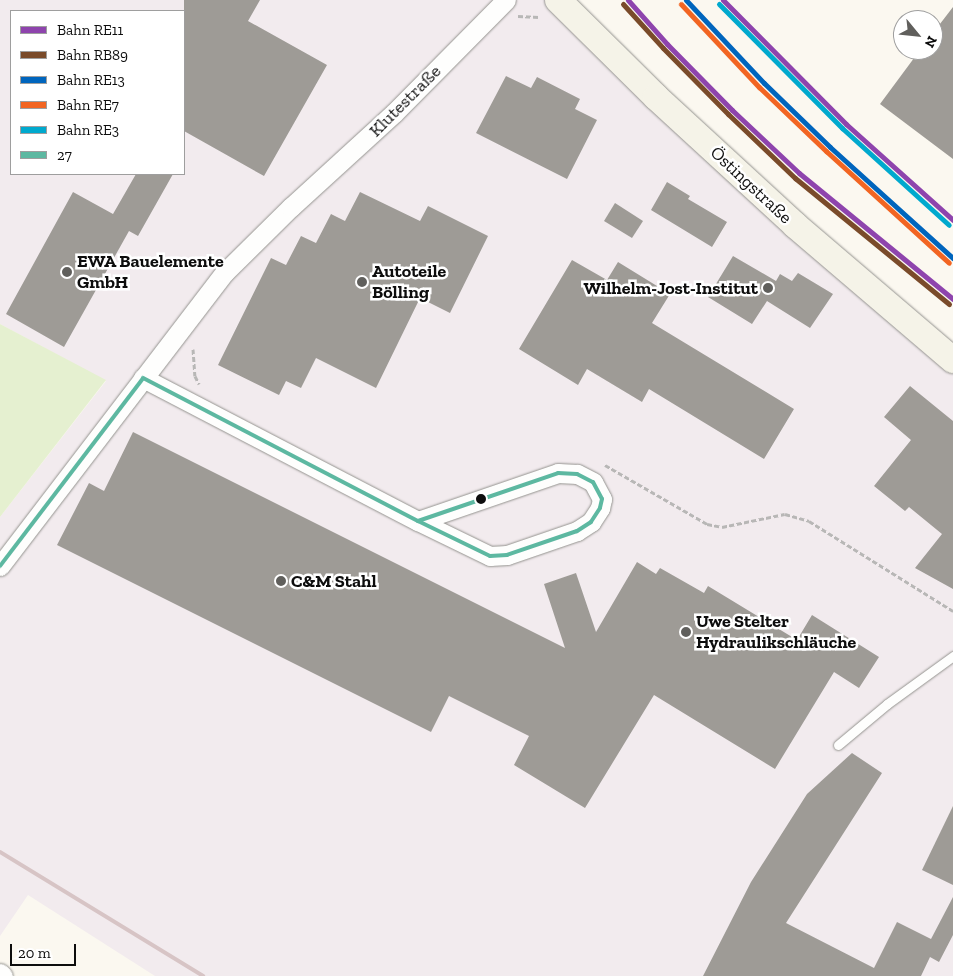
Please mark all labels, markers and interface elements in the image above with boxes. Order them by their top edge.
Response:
legend [10,10,185,175]
north arrow [893,10,943,60]
text: Bahn RE11 [57,21,123,39]
text: N [921,33,941,50]
text: Bahn RB89 [57,46,128,64]
street label: Klutestraße [365,61,445,141]
text: Bahn RE13 [57,71,125,89]
text: Bahn RE7 [57,96,119,114]
text: Bahn RE3 [57,121,119,139]
street label: Östingstraße [706,142,796,228]
text: 27 [57,146,72,164]
place label: EWA Bauelemente GmbH [77,251,224,294]
place label: Autoteile Bölling [372,261,446,304]
marker: EWA Bauelemente GmbH [61,266,73,278]
marker: Autoteile Bölling [356,276,368,288]
place label: Wilhelm-Jost-Institut [583,277,758,299]
marker: Wilhelm-Jost-Institut [762,282,774,294]
unlabelled marker [476,494,486,504]
place label: C&M Stahl [291,570,377,592]
marker: C&M Stahl [275,575,287,587]
place label: Uwe Stelter Hydraulikschläuche [696,611,856,654]
marker: Uwe Stelter Hydraulikschläuche [680,626,692,638]
scale bar [12,934,79,966]
text: 20 m [18,944,51,962]

